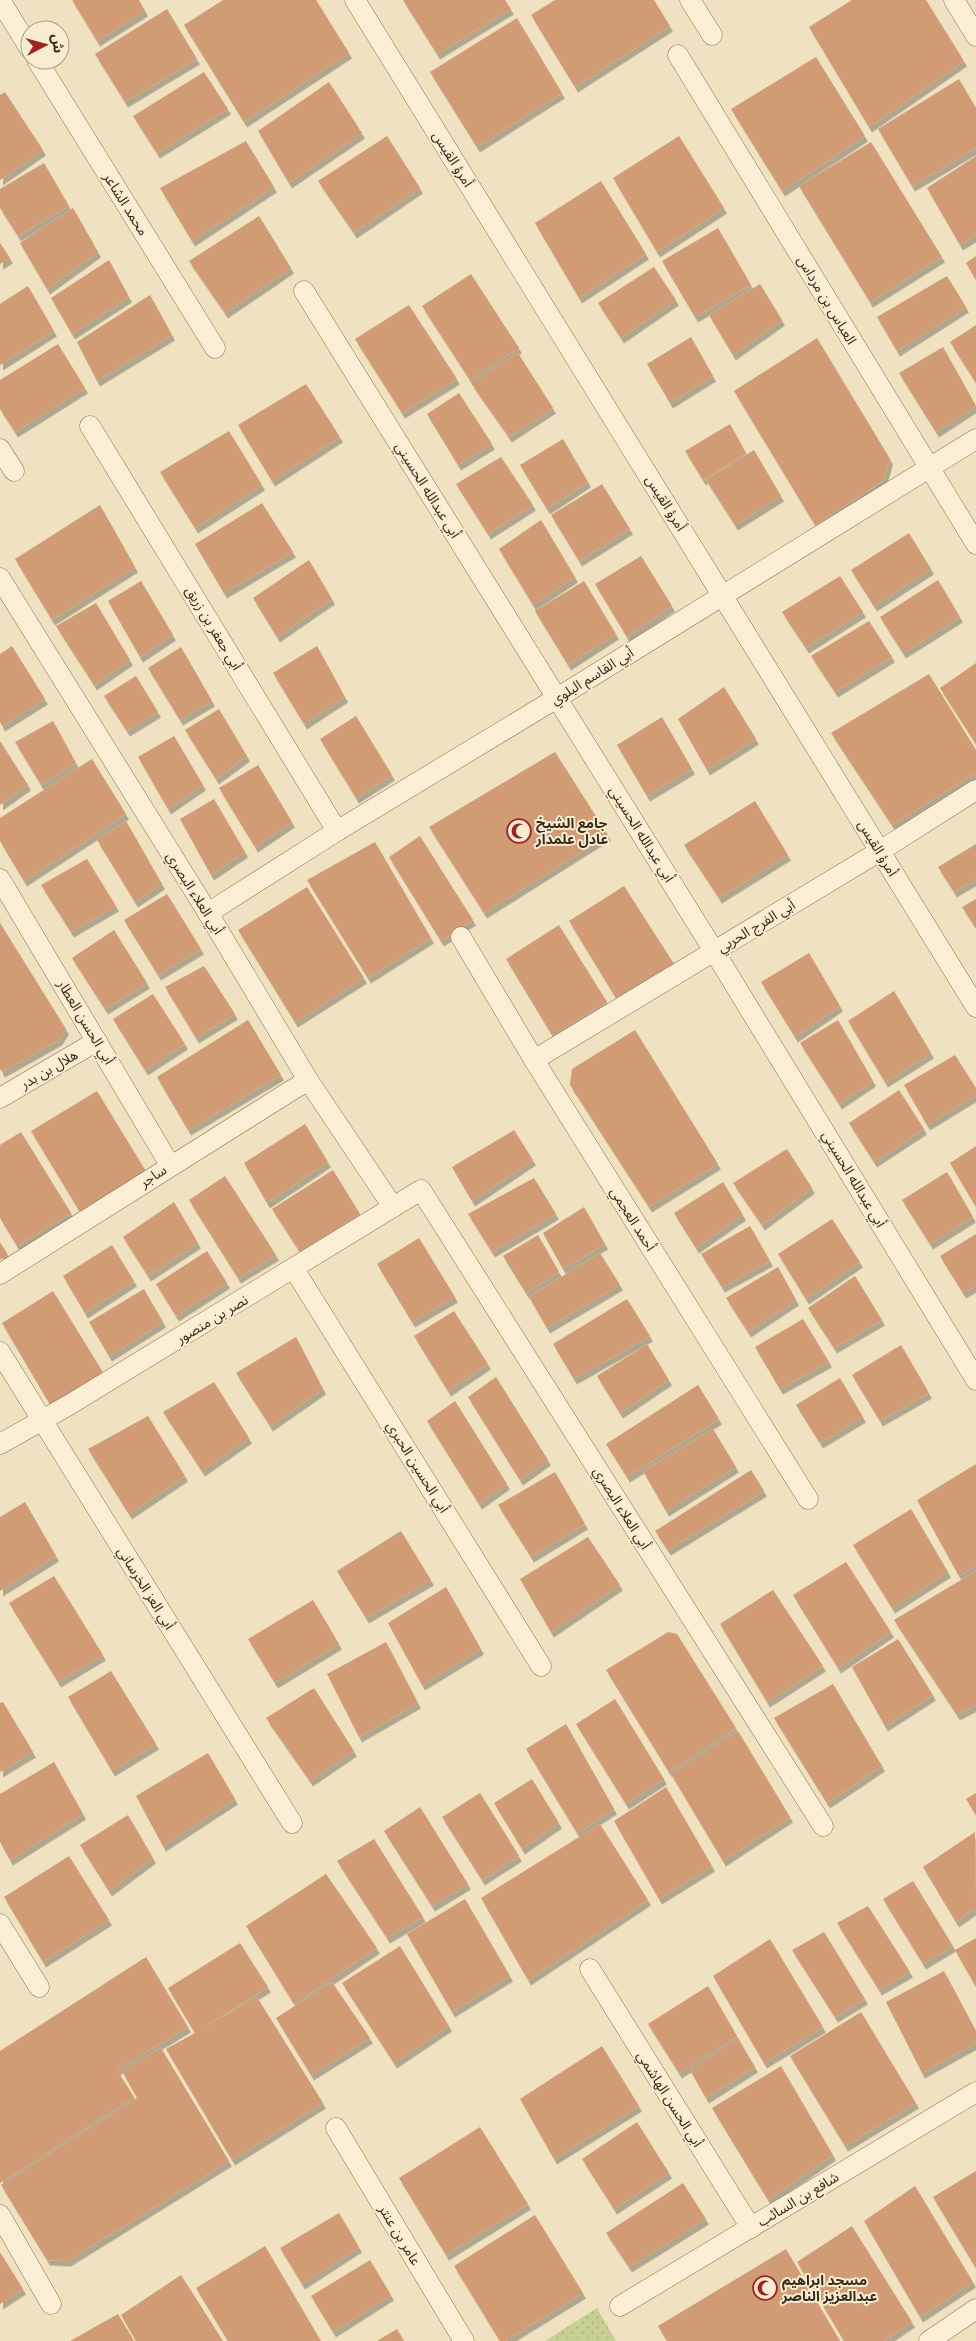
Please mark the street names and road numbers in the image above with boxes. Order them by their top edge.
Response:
street label: أمرؤ القيس [429,128,477,191]
street label: محمد الشاعر [99,169,152,239]
street label: العباس بن مرداس [793,253,860,348]
street label: أبي عبدالله الحسيني [389,439,465,543]
street label: أمرؤ القيس [642,472,690,535]
street label: أبي جعفر بن زريق [180,583,246,675]
street label: أبي القاسم البلوي [547,643,638,711]
street label: أبي عبدالله الحسيني [603,783,679,887]
street label: أمرؤ القيس [854,817,902,880]
street label: أبي العلاء البصري [161,848,228,939]
street label: أبي الفرج الحربي [714,896,800,958]
street label: أبي الحسن العطار [51,976,118,1069]
street label: هلال بن بدر [17,1046,81,1093]
street label: أبي عبدالله الحسيني [816,1127,890,1232]
street label: ساجر [136,1161,170,1192]
street label: أحمد العجمي [604,1184,660,1256]
street label: نصر بن منصور [172,1291,251,1348]
street label: أبي الحسين الحبري [381,1418,453,1518]
street label: أبي العلاء البصري [588,1463,655,1554]
street label: أبي العز الخرساني [111,1543,179,1634]
street label: أبي الحسن الهاشمي [631,2048,707,2152]
street label: شافع بن السائب [755,2168,843,2232]
street label: عامر بن عنتر [374,2201,424,2269]

